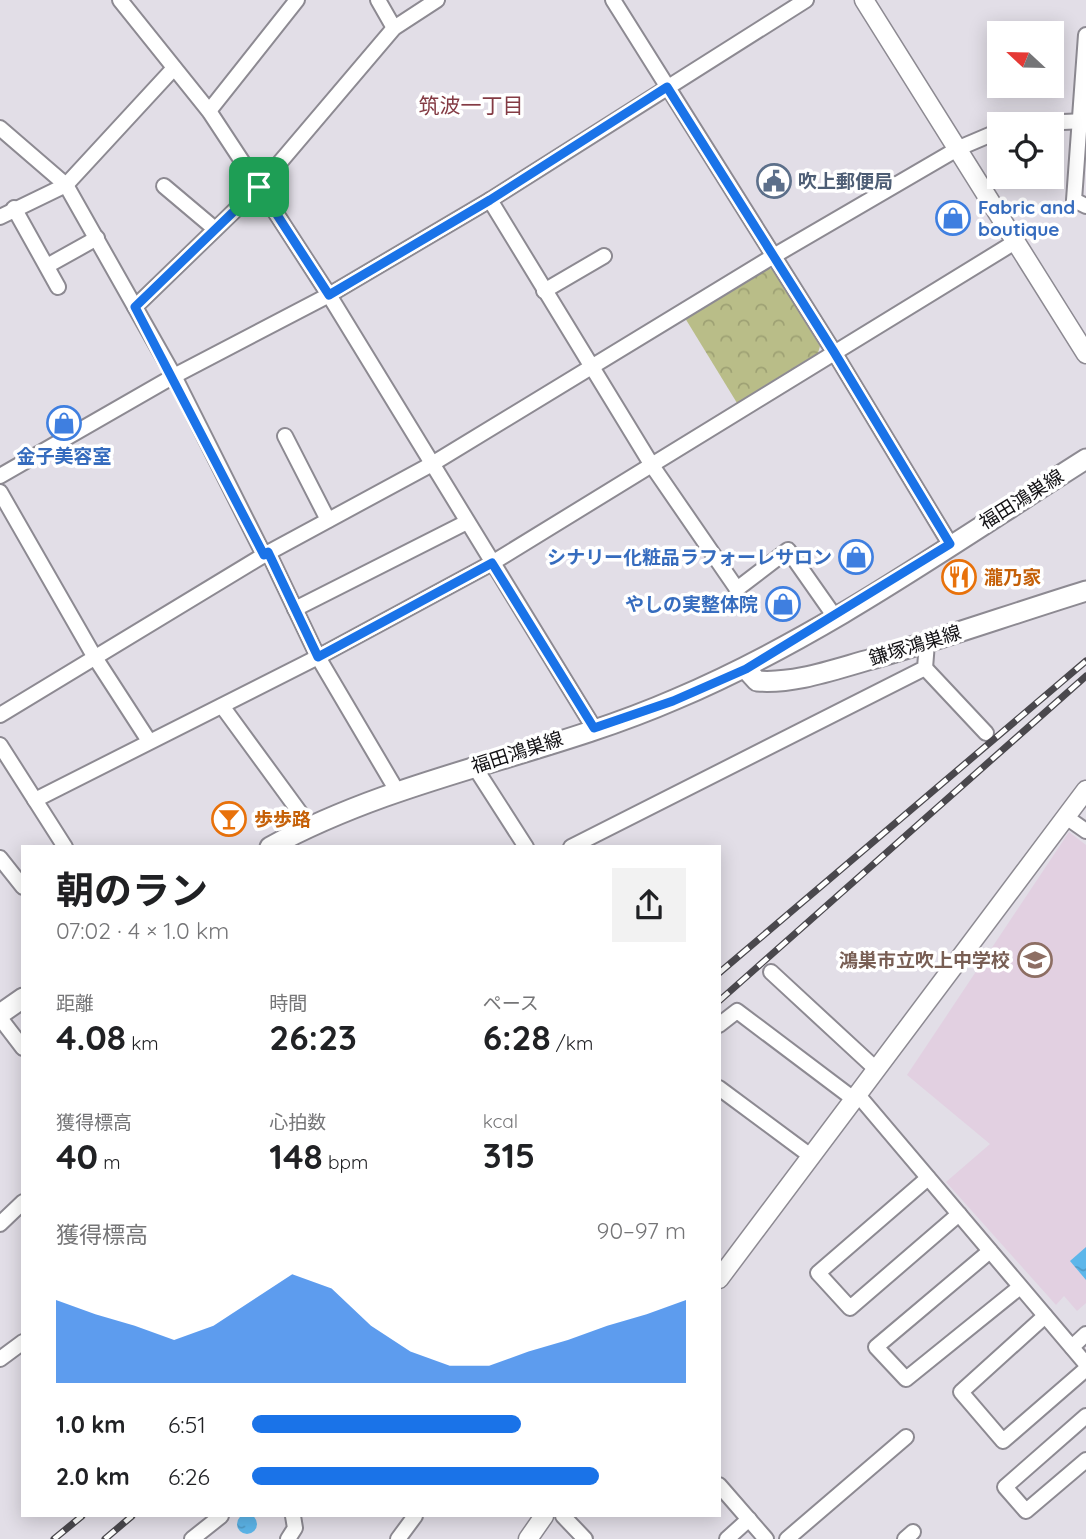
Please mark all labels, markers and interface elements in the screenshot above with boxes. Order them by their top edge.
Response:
north arrow [987,21,1064,98]
map controls [987,21,1064,189]
district label: 筑波一丁目 [419,92,524,118]
button: locate [987,112,1064,189]
pin [229,157,289,217]
public building icon: 吹上郵便局 [755,162,793,200]
icon: arrive [240,168,278,206]
place label: 吹上郵便局 [798,169,893,193]
place label: Fabric and boutique [978,195,1075,241]
shop icon: Fabric and boutique [934,199,972,237]
shop icon: 金子美容室 [45,404,83,442]
place label: 金子美容室 [16,444,112,468]
street label: 福田鴻巣線 [974,464,1068,534]
shop icon: シナリー化粧品ラフォーレサロン [837,538,875,576]
place label: シナリー化粧品ラフォーレサロン [547,545,832,569]
restaurant icon: 瀧乃家 [940,558,978,596]
place label: 瀧乃家 [984,565,1041,589]
shop icon: やしの実整体院 [764,585,802,623]
place label: やしの実整体院 [625,592,758,616]
street label: 鎌塚鴻巣線 [866,620,964,670]
street label: 福田鴻巣線 [468,726,566,778]
bar icon: 歩歩路 [210,800,248,838]
place label: 歩歩路 [254,807,311,831]
text: 朝のラン [56,866,208,914]
button: share [612,868,686,942]
text: 07:02 · 4 × 1.0 km [56,916,229,945]
school or university icon: 鴻巣市立吹上中学校 [1016,941,1054,979]
place label: 鴻巣市立吹上中学校 [839,948,1010,972]
text: 距離 [56,991,94,1015]
text: 時間 [269,991,307,1015]
text: ペース [483,991,539,1015]
text: 4.08 [56,1015,126,1059]
text: 26:23 [269,1015,357,1059]
text: 6:28 [483,1015,551,1059]
text: km [126,1031,159,1055]
text: /km [551,1031,593,1055]
text: kcal [483,1109,518,1133]
text: 獲得標高 [56,1110,132,1134]
text: 心拍数 [269,1110,326,1134]
text: 315 [483,1133,535,1177]
text: 40 [56,1134,98,1178]
text: 148 [269,1134,323,1178]
text: m [98,1150,121,1174]
text: bpm [323,1150,368,1174]
text: 90–97 m [597,1216,686,1245]
text: 獲得標高 [56,1220,148,1249]
text: 1.0 km [56,1410,126,1439]
text: 6:51 [168,1410,206,1439]
text: 2.0 km [56,1462,130,1491]
text: 6:26 [168,1462,210,1491]

